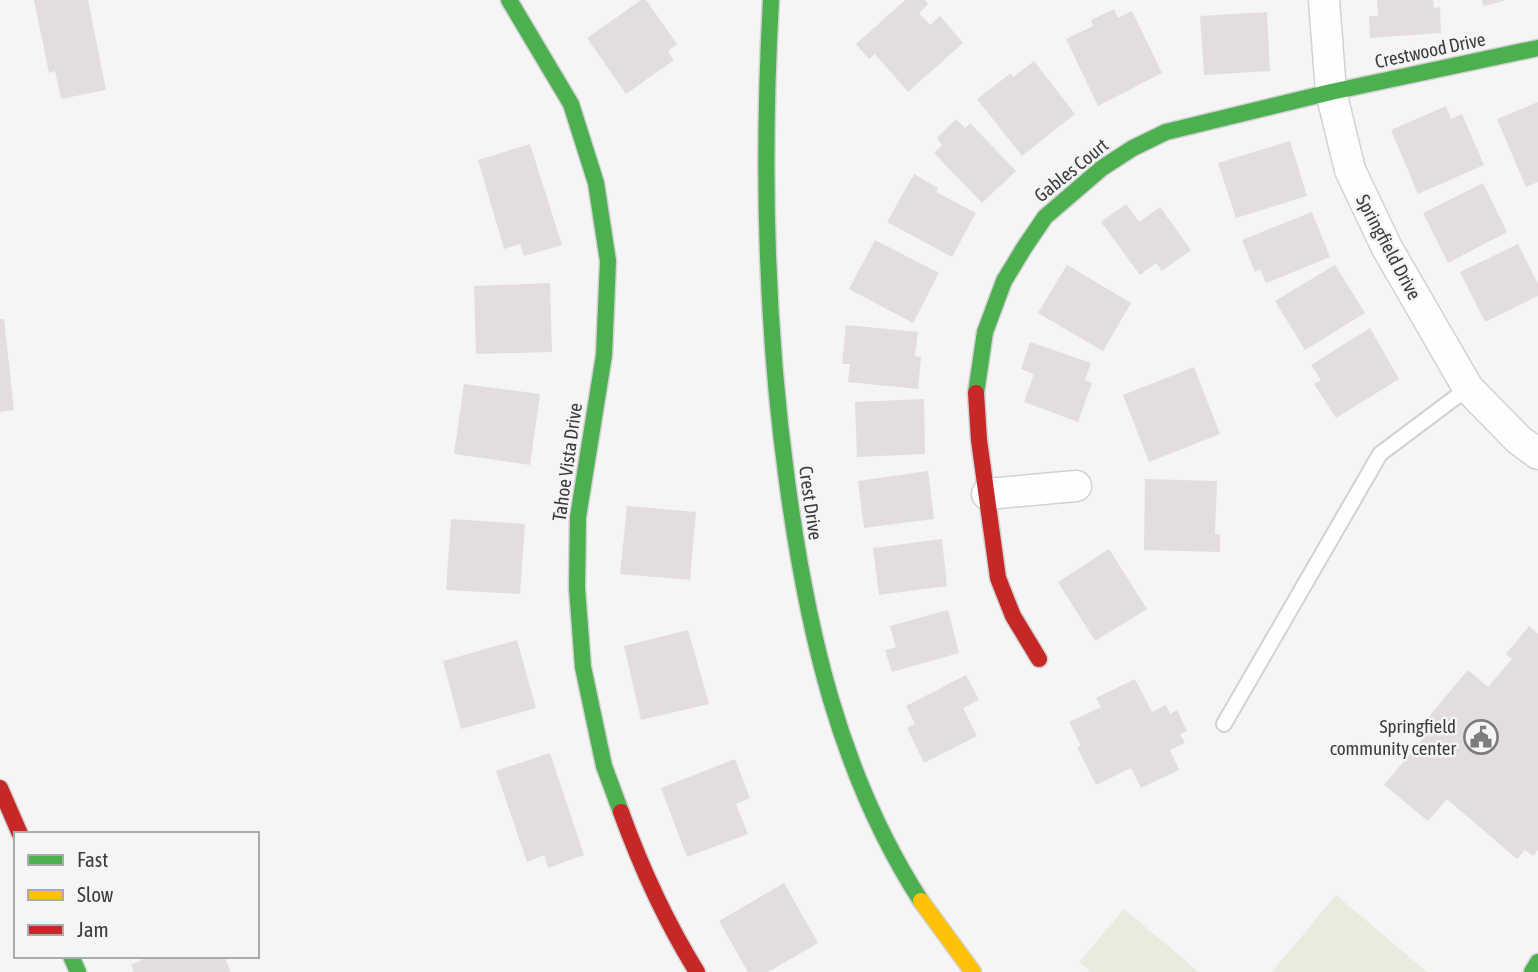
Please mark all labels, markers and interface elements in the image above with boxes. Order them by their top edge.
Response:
street label: Crestwood Drive [1373,28,1487,72]
street label: Gables Court [1030,134,1112,206]
street label: Springfield Drive [1352,191,1426,303]
street label: Tahoe Vista Drive [548,401,586,523]
street label: Crest Drive [795,465,827,541]
place label: Springfield community center [1330,715,1456,759]
public building icon: Springfield community center [1462,718,1500,756]
legend [14,832,259,958]
text: Fast [77,847,108,871]
text: Slow [77,882,114,906]
text: Jam [77,917,109,941]

